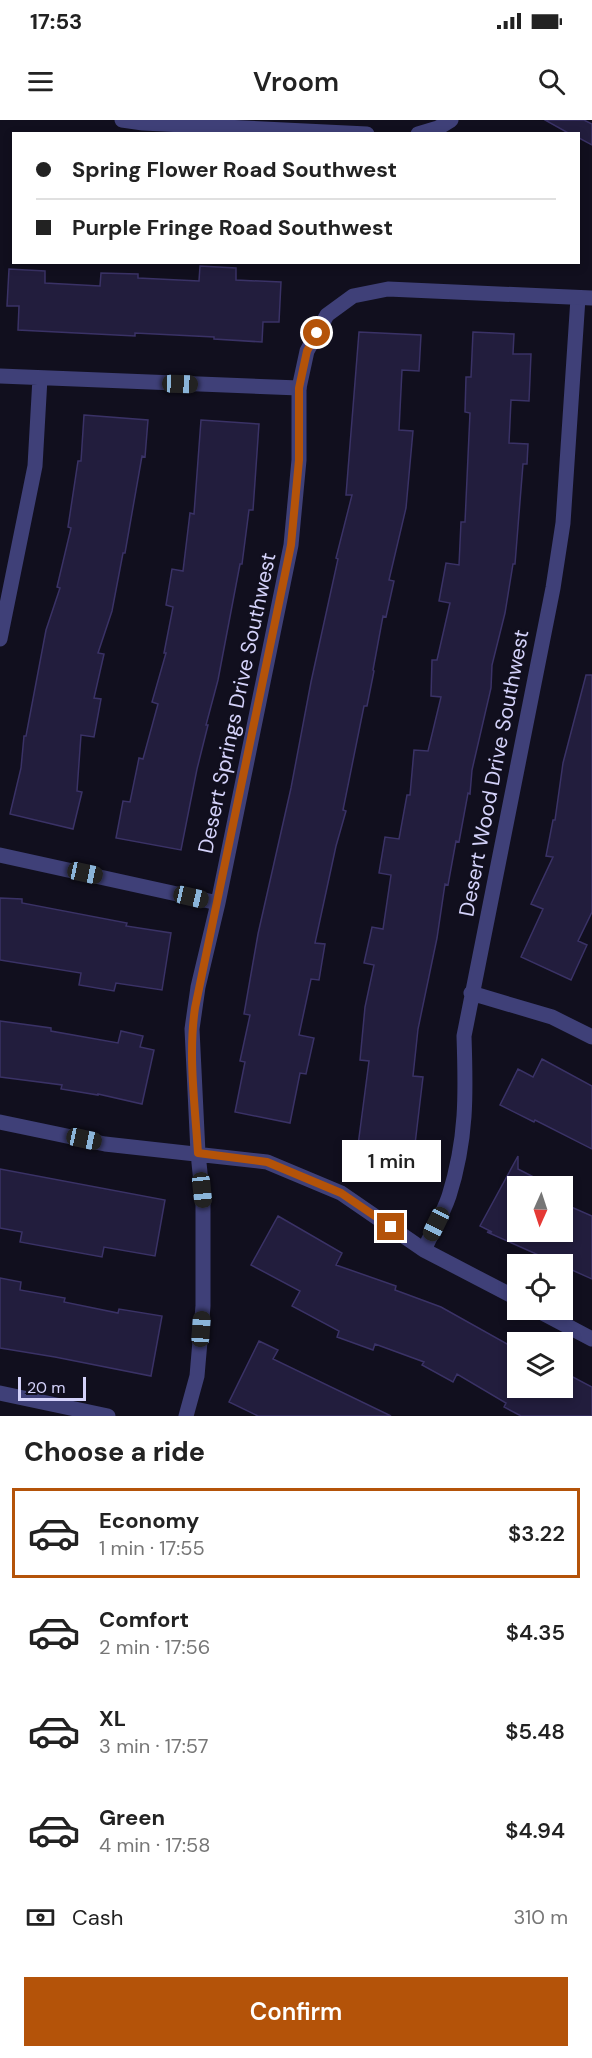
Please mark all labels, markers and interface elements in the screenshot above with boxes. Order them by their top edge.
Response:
text: 17:53 [30,7,82,36]
text: Vroom [253,64,339,99]
icon: menu [24,65,57,98]
icon: search [535,65,568,98]
text: Spring Flower Road Southwest [72,155,397,184]
text: Purple Fringe Road Southwest [72,213,393,242]
route start [303,319,330,346]
car [162,374,198,394]
street label: Desert Springs Drive Southwest [191,550,283,856]
street label: Desert Wood Drive Southwest [452,627,536,919]
car [66,860,104,886]
car [171,884,211,910]
car [65,1126,103,1152]
callout: 1 min [342,1140,440,1182]
text: 1 min [368,1148,415,1174]
car [191,1171,213,1209]
north arrow [507,1176,573,1242]
map controls [507,1176,573,1398]
car [420,1204,452,1244]
route end [377,1213,404,1240]
button: locate [507,1254,573,1320]
car [191,1310,211,1348]
button: layers [507,1332,573,1398]
scale bar [18,1374,86,1402]
text: 20 m [27,1377,66,1398]
text: Choose a ride [24,1434,205,1469]
icon: car [27,1506,81,1560]
text: Economy [99,1506,199,1535]
text: $3.22 [508,1519,565,1548]
text: 1 min · 17:55 [99,1535,205,1561]
icon: car [27,1605,81,1659]
text: Comfort [99,1605,189,1634]
text: $4.35 [506,1618,565,1647]
text: 2 min · 17:56 [99,1634,210,1660]
icon: car [27,1704,81,1758]
text: XL [99,1704,126,1733]
text: $5.48 [505,1717,565,1746]
text: 3 min · 17:57 [99,1733,208,1759]
icon: car [27,1803,81,1857]
text: Green [99,1803,165,1832]
text: $4.94 [505,1816,565,1845]
text: 4 min · 17:58 [99,1832,210,1858]
icon: cash [24,1901,57,1934]
text: Cash [72,1903,123,1932]
text: 310 m [513,1904,568,1930]
button: Confirm [24,1977,568,2046]

